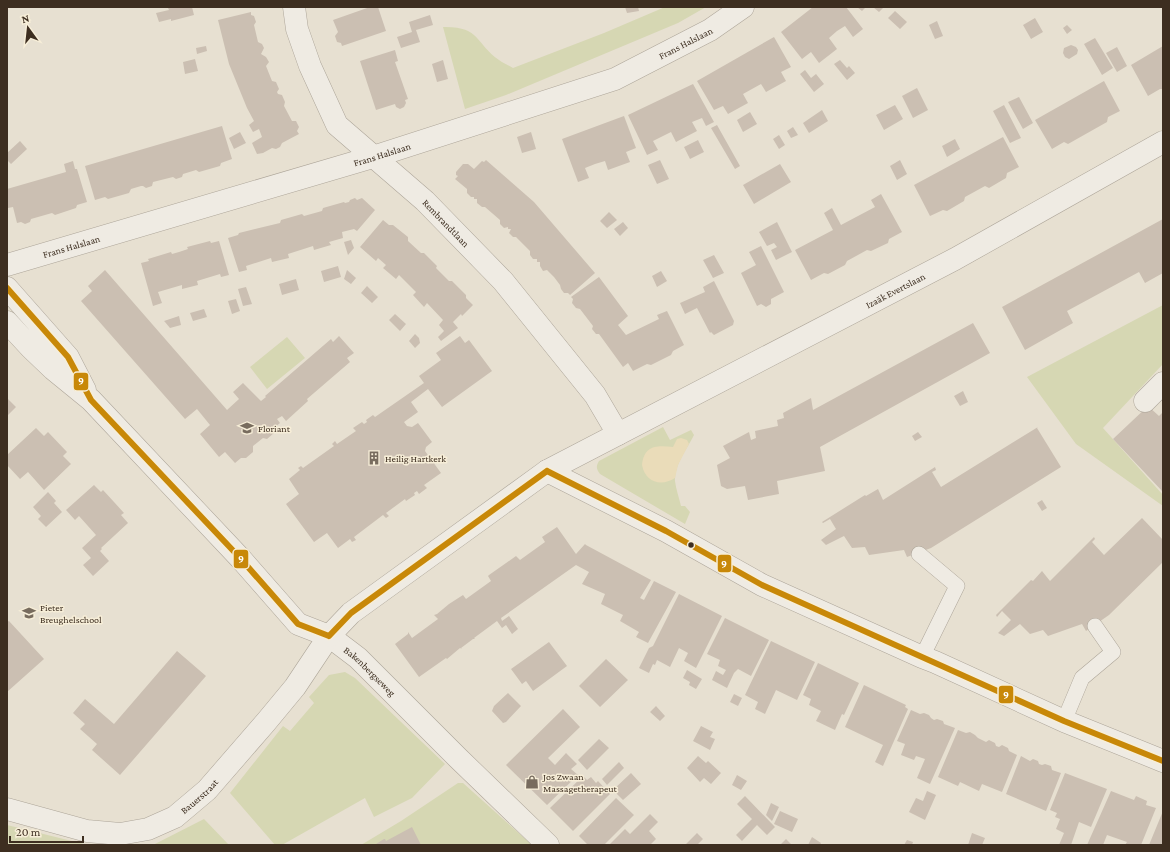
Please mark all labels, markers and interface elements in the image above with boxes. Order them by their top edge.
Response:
north arrow [8,8,48,48]
text: N [20,11,31,25]
street label: Frans Halslaan [657,24,715,62]
street label: Frans Halslaan [352,140,413,168]
street label: Rembrandtlaan [420,197,472,250]
street label: Frans Halslaan [41,233,102,260]
street label: Izaäk Evertslaan [864,270,928,310]
line badge: 9 [73,372,89,391]
text: 9 [78,375,84,387]
school or university icon: Floriant [239,420,255,436]
place label: Floriant [258,423,291,434]
building icon: Heilig Hartkerk [366,450,382,466]
place label: Heilig Hartkerk [385,453,446,464]
unlabelled marker [686,540,696,550]
line badge: 9 [233,549,249,569]
text: 9 [238,553,244,565]
line badge: 9 [717,554,732,573]
text: 9 [721,558,727,570]
place label: Pieter Breughelschool [40,602,102,625]
school or university icon: Pieter Breughelschool [21,605,37,621]
street label: Bakenbergseweg [342,644,398,699]
line badge: 9 [998,685,1014,704]
text: 9 [1003,689,1009,701]
place label: Jos Zwaan Massagetherapeut [542,771,618,794]
shop icon: Jos Zwaan Massagetherapeut [524,774,540,790]
street label: Bauerstraat [178,776,221,816]
scale bar [10,818,83,844]
text: 20 m [16,825,41,839]

